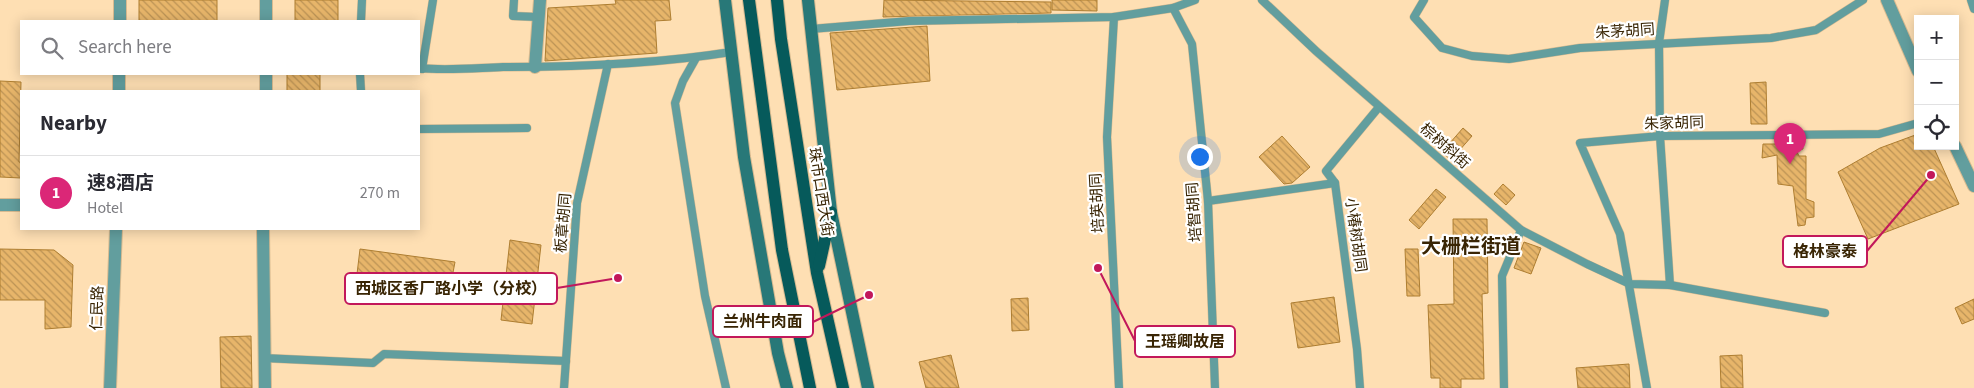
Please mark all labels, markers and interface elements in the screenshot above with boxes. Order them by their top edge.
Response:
map controls [1914,15,1959,150]
button: + [1914,15,1959,60]
street label: 朱茅胡同 [1594,19,1656,44]
search box [20,20,420,75]
icon: search [38,34,66,62]
text: Search here [78,34,172,61]
button: − [1914,60,1959,105]
button: locate [1914,105,1959,150]
text: Nearby [40,108,107,138]
street label: 朱家胡同 [1644,112,1704,135]
street label: 棕树斜街 [1415,119,1474,174]
pin: 1 [1774,123,1806,164]
your location [1187,144,1213,170]
street label: 珠市口西大街 [803,146,838,238]
text: 速8酒店 [87,170,154,197]
street label: 培英胡同 [1085,172,1110,233]
street label: 培智胡同 [1182,181,1207,243]
text: 1 [52,182,60,204]
text: 270 m [360,182,400,204]
street label: 板章胡同 [550,192,577,254]
street label: 小椿树胡同 [1340,196,1371,274]
text: Hotel [87,197,123,219]
district label: 大栅栏街道 [1421,233,1521,261]
callout: 格林豪泰 [1783,236,1867,267]
text: 格林豪泰 [1793,241,1857,263]
callout: 西城区香厂路小学（分校） [345,273,557,304]
text: 西城区香厂路小学（分校） [355,278,547,300]
street label: 仁民路 [86,285,109,331]
callout: 兰州牛肉面 [713,306,813,337]
text: 兰州牛肉面 [723,311,803,333]
callout: 王瑶卿故居 [1135,326,1235,357]
text: 王瑶卿故居 [1145,331,1225,353]

